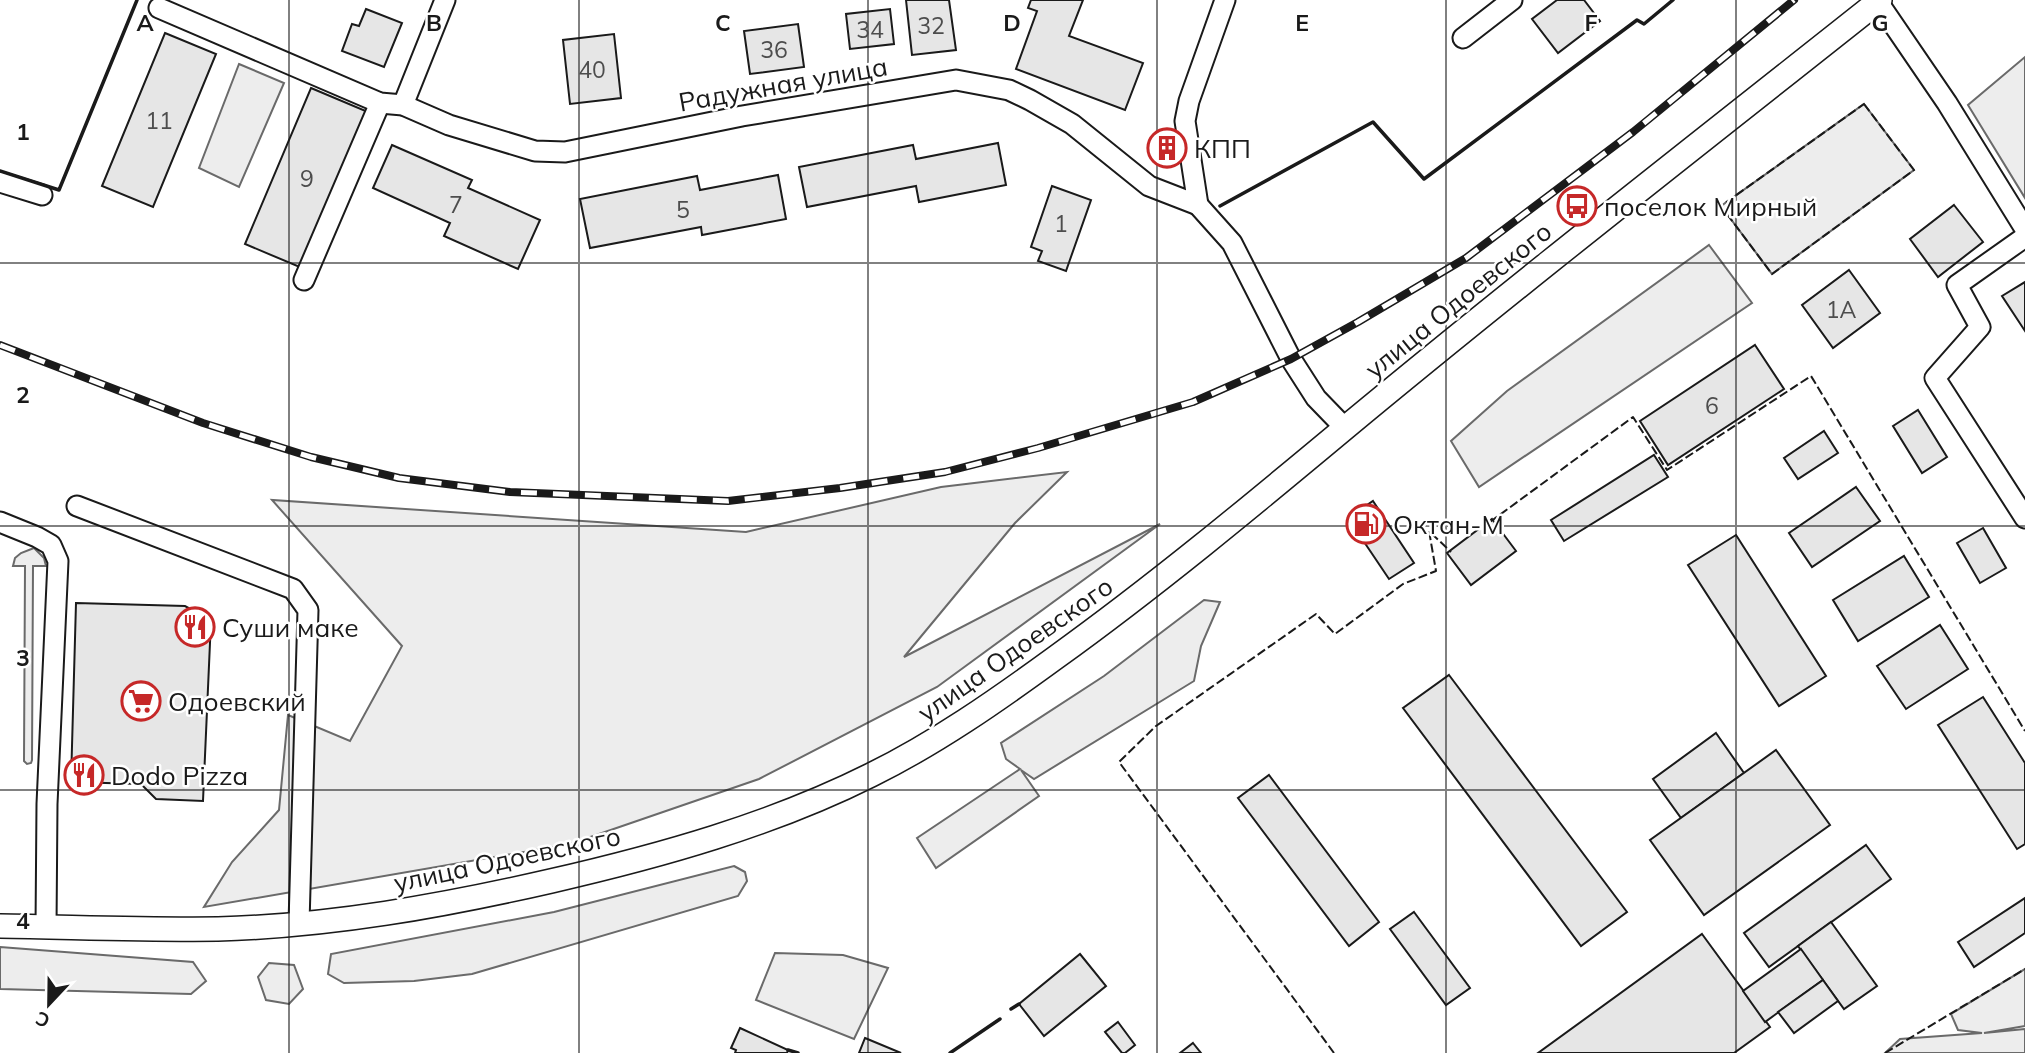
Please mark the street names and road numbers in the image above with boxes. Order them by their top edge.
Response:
street label: Радужная улица [676,49,890,119]
street label: улица Одоевского [1358,214,1558,386]
street label: улица Одоевского [911,569,1119,729]
street label: улица Одоевского [391,819,623,899]

